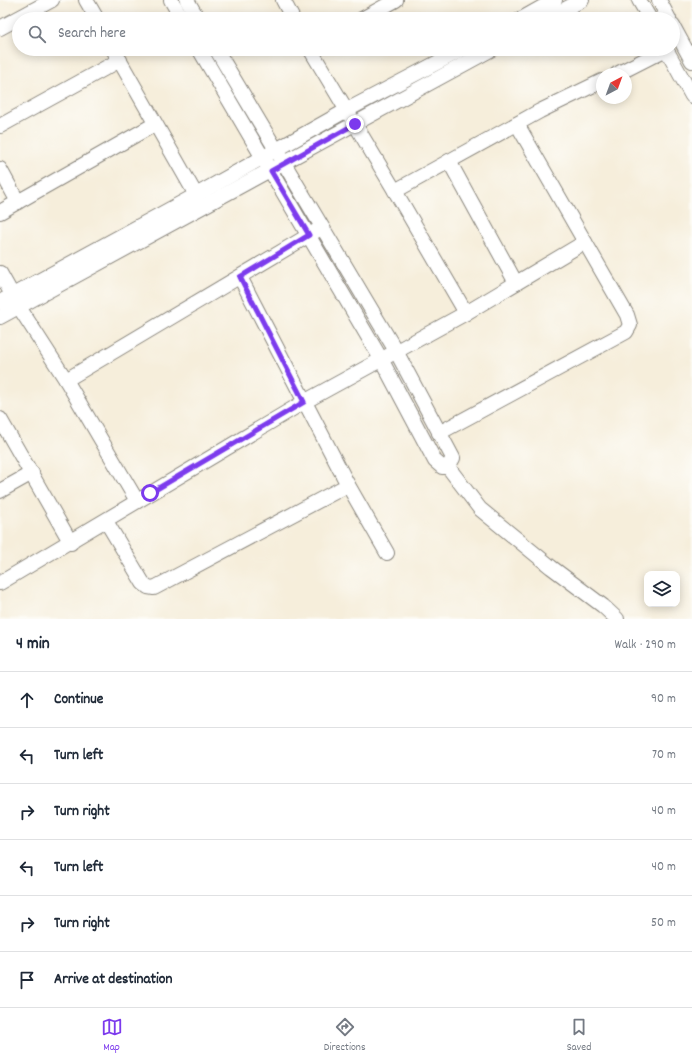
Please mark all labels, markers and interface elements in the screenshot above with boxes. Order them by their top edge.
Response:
search box [12,12,680,56]
icon: search [26,23,48,45]
text: Search here [58,23,126,45]
north arrow [596,68,632,104]
route end [346,115,364,133]
route start [141,484,159,502]
map controls [644,571,680,607]
button: layers [644,571,680,607]
text: 4 min [16,633,50,657]
text: Walk · 290 m [614,636,676,655]
icon: ahead [16,689,38,711]
text: Continue [54,689,103,711]
text: 90 m [651,690,676,709]
icon: left [16,745,38,767]
text: Turn left [54,745,103,767]
text: 70 m [652,746,676,765]
icon: right [16,801,38,823]
text: Turn right [54,801,110,823]
text: 40 m [652,802,676,821]
icon: left [16,857,38,879]
text: Turn left [54,857,103,879]
text: 40 m [652,858,676,877]
icon: right [16,913,38,935]
text: Turn right [54,913,110,935]
text: 50 m [651,914,676,933]
icon: arrive [16,969,38,991]
text: Arrive at destination [54,969,172,991]
tab: Map [101,1016,123,1056]
tab: Directions [324,1016,366,1056]
tab: Saved [567,1016,591,1056]

